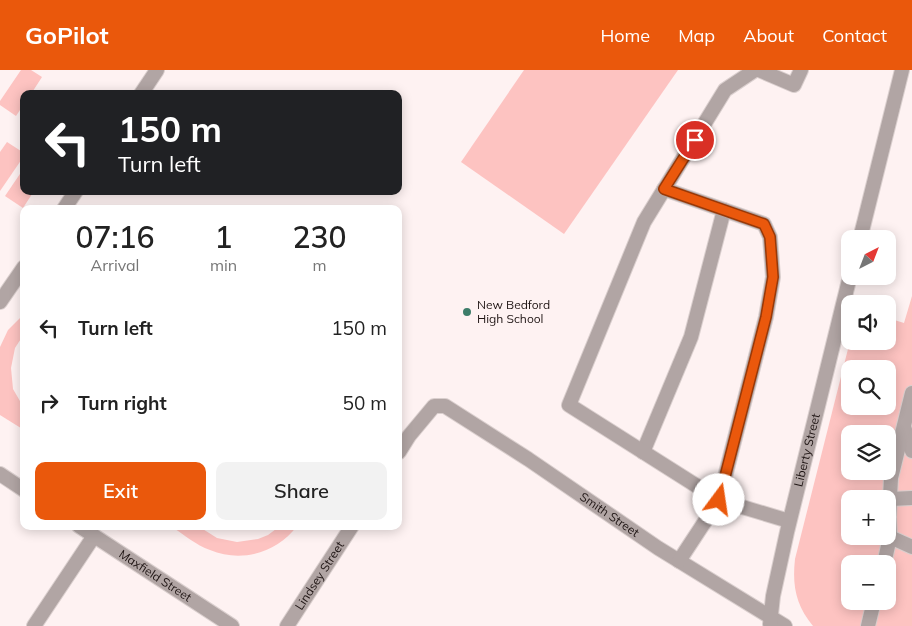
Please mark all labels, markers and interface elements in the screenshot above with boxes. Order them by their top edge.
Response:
text: GoPilot [25,20,109,50]
text: Home [600,24,650,47]
text: Map [678,24,715,47]
text: About [743,24,794,47]
text: Contact [822,24,887,47]
text: 150 m [118,107,222,151]
icon: left [35,110,100,175]
pin [674,119,716,161]
icon: arrive [681,126,709,154]
text: Turn left [118,150,201,178]
text: 07:16 [75,218,155,256]
text: 1 [215,218,233,256]
text: 230 [293,218,347,256]
north arrow [841,230,896,285]
map controls [841,230,896,610]
text: Arrival [91,255,139,275]
text: min [210,255,237,275]
text: m [313,255,327,275]
button: sound [841,295,896,350]
place label: New Bedford High School [477,297,550,326]
marker: New Bedford High School [461,306,473,318]
icon: left [35,314,63,342]
text: Turn left [78,316,153,340]
text: 150 m [331,316,387,340]
button: search [841,360,896,415]
icon: right [35,389,63,417]
text: Turn right [78,391,167,415]
text: 50 m [343,391,387,415]
street label: Liberty Street [790,412,823,488]
button: layers [841,425,896,480]
button: Exit [35,462,206,520]
button: Share [216,462,387,520]
position arrow [692,473,744,525]
street label: Smith Street [577,489,642,540]
button: + [841,490,896,545]
street label: Lindsey Street [292,538,347,613]
street label: Maxfield Street [116,546,195,605]
button: − [841,555,896,610]

